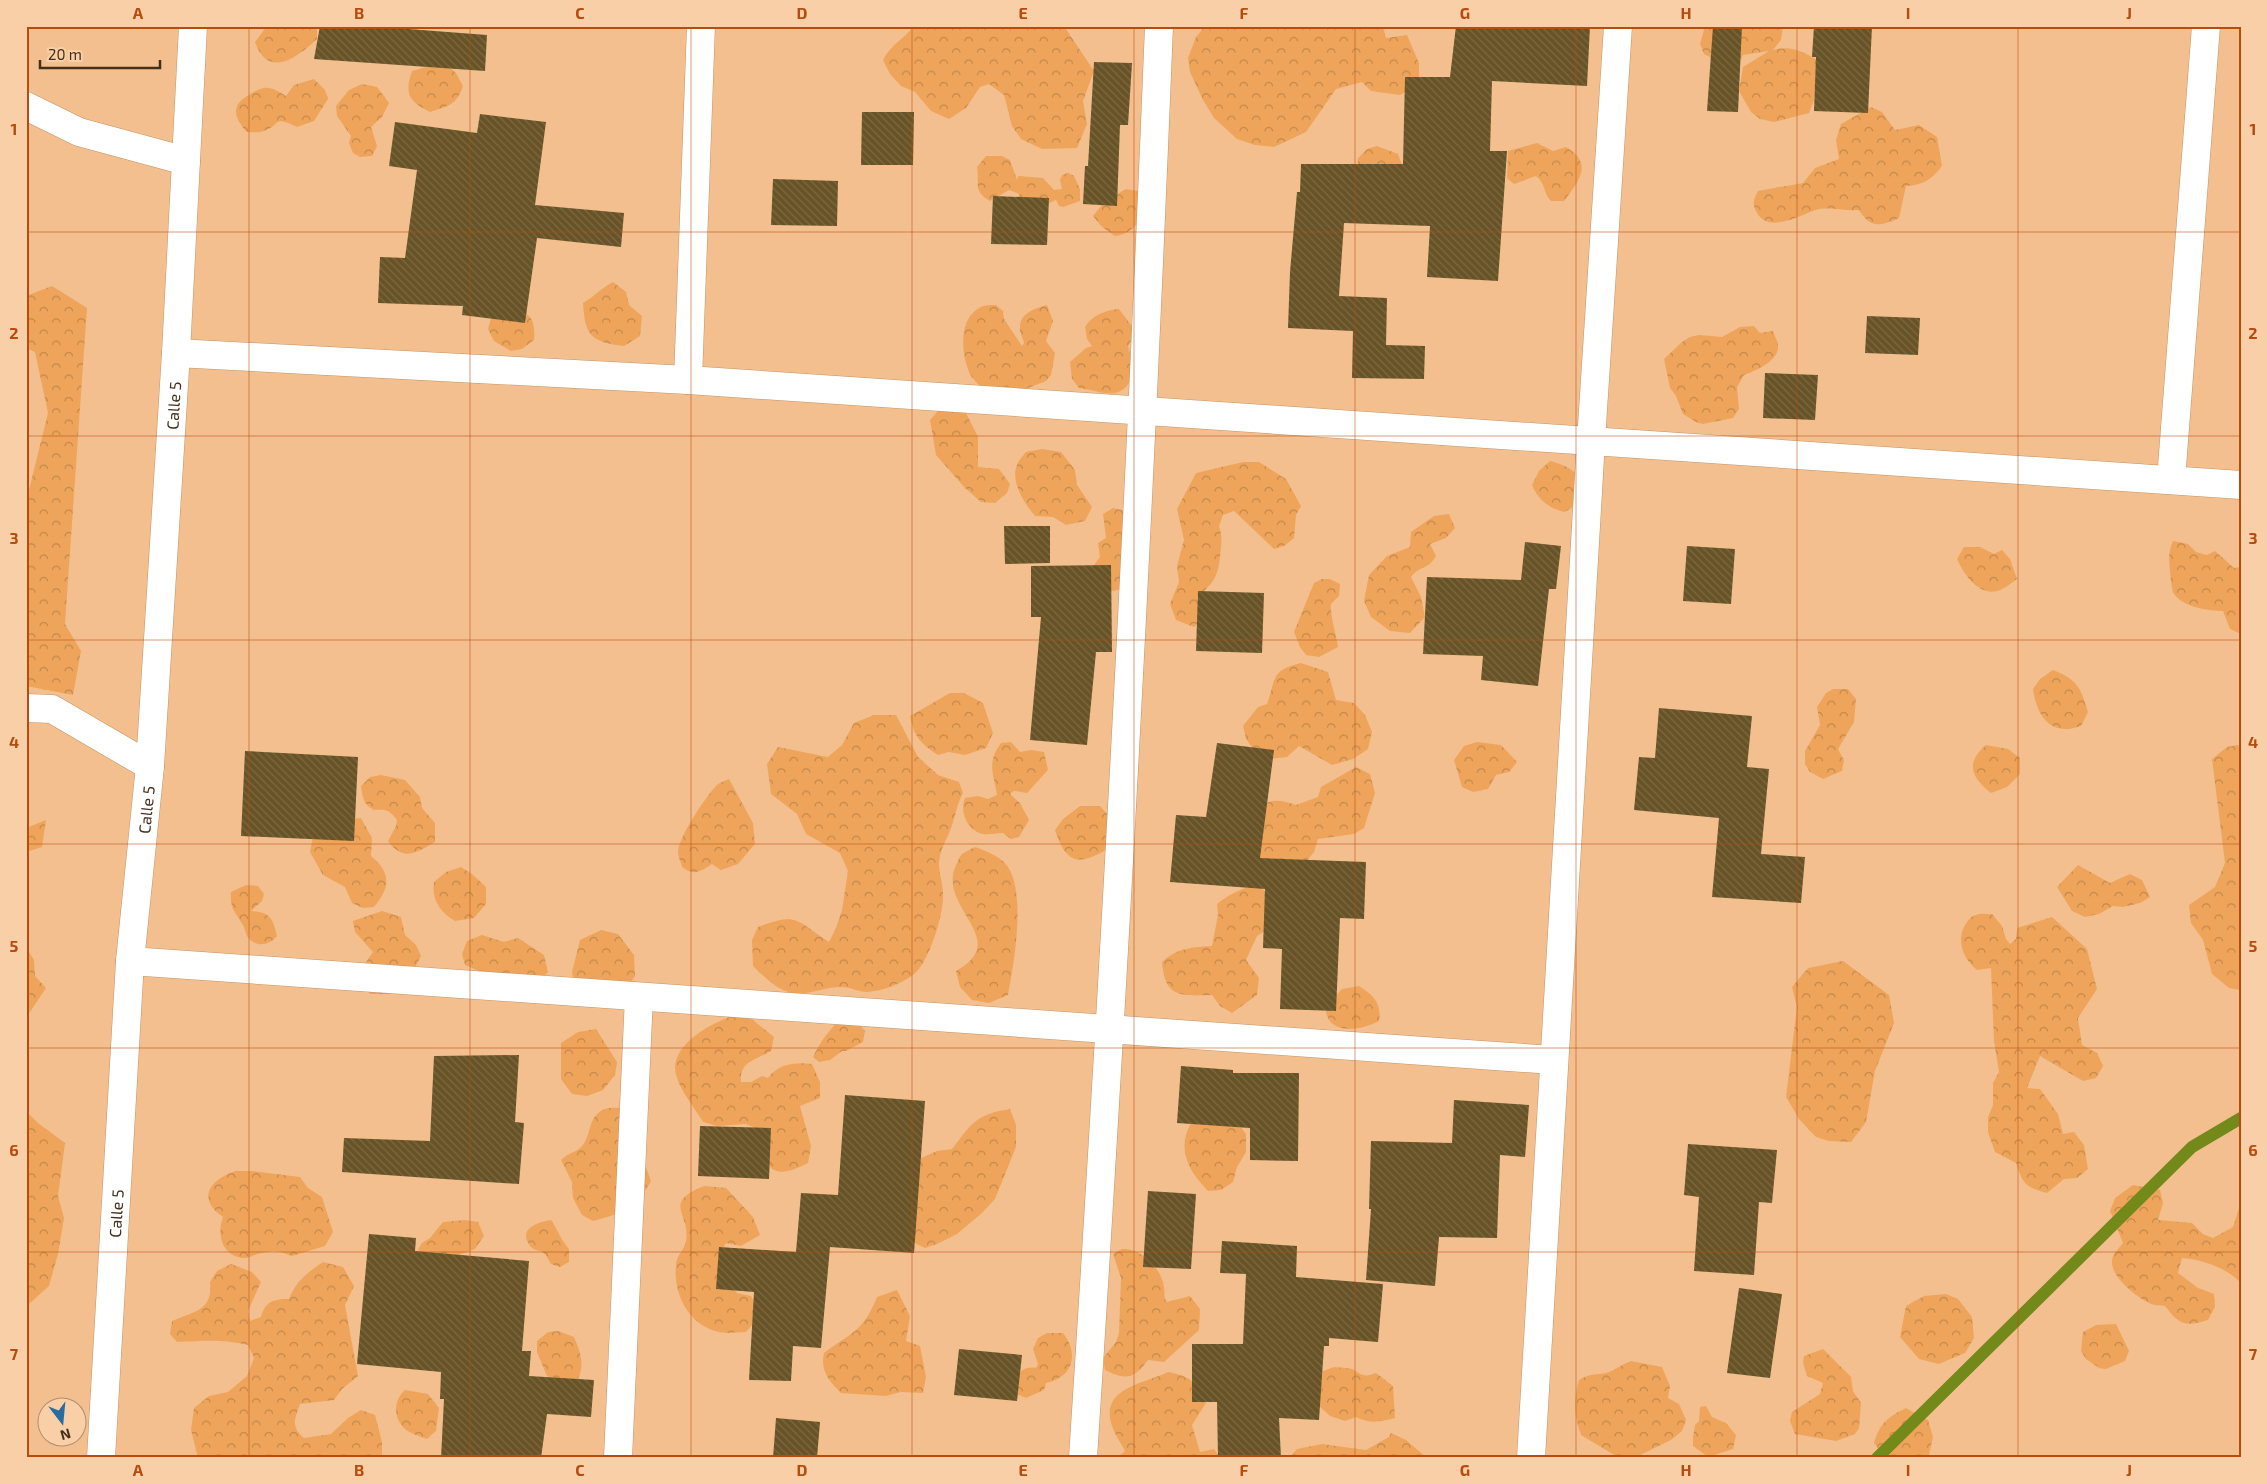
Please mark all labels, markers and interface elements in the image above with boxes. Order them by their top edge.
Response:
text: A [133,3,144,22]
text: B [354,3,364,22]
text: C [575,3,585,22]
text: D [797,3,808,22]
text: E [1018,3,1028,22]
text: F [1240,3,1249,22]
text: G [1460,3,1470,22]
text: H [1680,3,1692,22]
text: I [1906,3,1910,22]
text: J [2126,3,2132,22]
scale bar [40,38,160,70]
text: 20 m [48,45,82,63]
text: 1 [11,119,17,138]
text: 1 [2250,119,2256,138]
text: 2 [9,323,19,342]
text: 2 [2248,323,2258,342]
street label: Calle 5 [162,381,184,430]
text: 3 [9,528,19,547]
text: 3 [2248,528,2258,547]
text: 4 [9,732,19,751]
text: 4 [2248,732,2258,751]
street label: Calle 5 [134,785,157,835]
text: 5 [10,936,19,955]
text: 5 [2249,936,2258,955]
text: 6 [9,1140,19,1159]
text: 6 [2248,1140,2258,1159]
street label: Calle 5 [104,1189,126,1238]
text: 7 [10,1344,19,1363]
text: 7 [2249,1344,2258,1363]
north arrow [38,1396,88,1446]
text: N [59,1425,73,1445]
text: A [133,1460,144,1479]
text: B [354,1460,364,1479]
text: C [575,1460,585,1479]
text: D [797,1460,808,1479]
text: E [1018,1460,1028,1479]
text: F [1240,1460,1249,1479]
text: G [1460,1460,1470,1479]
text: H [1680,1460,1692,1479]
text: I [1906,1460,1910,1479]
text: J [2126,1460,2132,1479]

